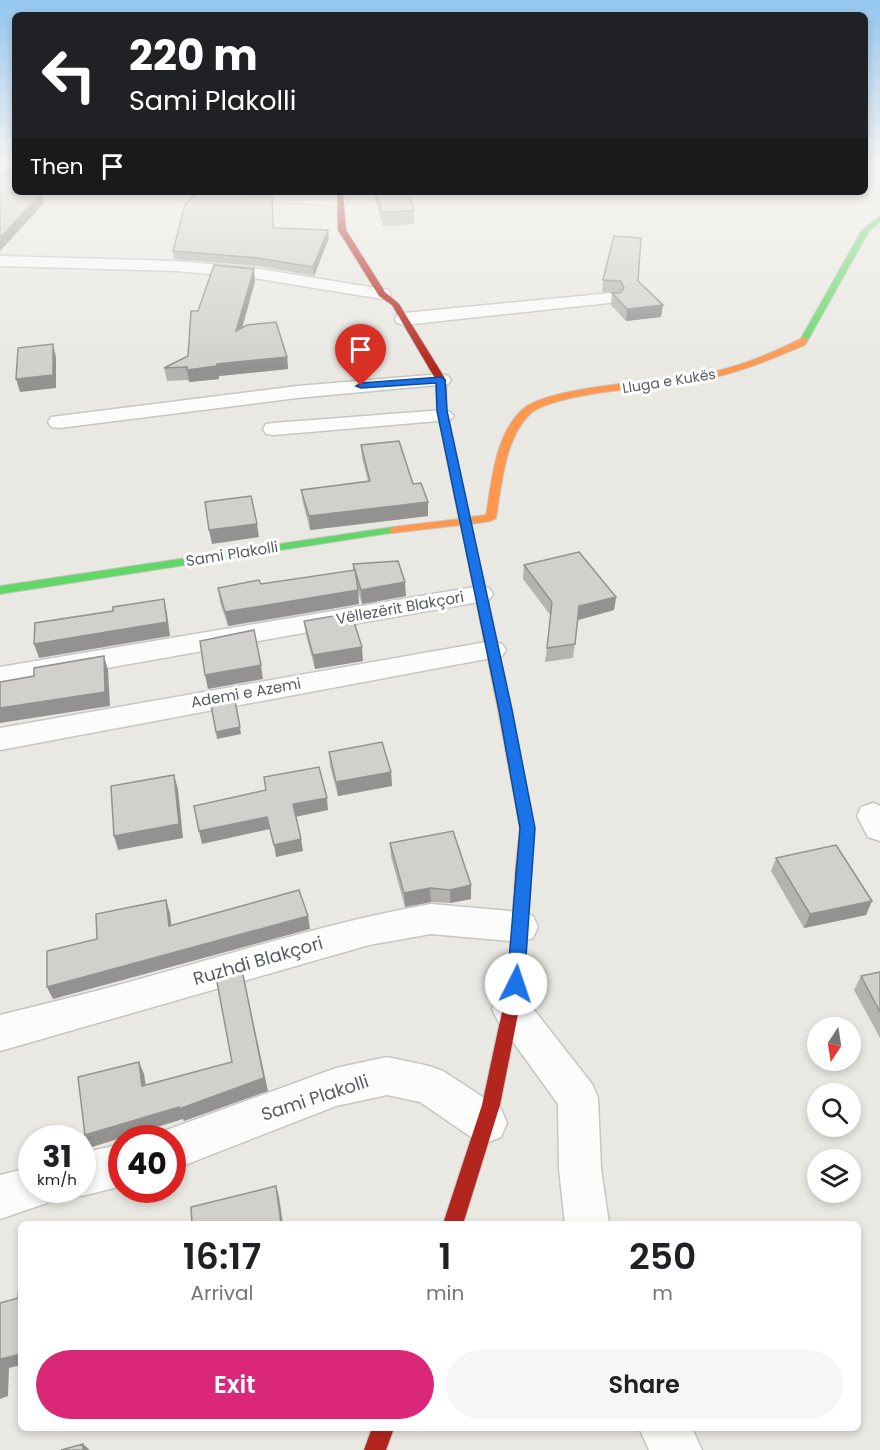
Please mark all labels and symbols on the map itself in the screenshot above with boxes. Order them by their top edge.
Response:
pin [335,324,386,386]
street label: Lluga e Kukës [621,364,717,398]
street label: Sami Plakolli [184,536,279,571]
street label: Vëllezërit Blakçori [334,586,466,629]
street label: Ademi e Azemi [189,672,303,713]
street label: Ruzhdi Blakçori [190,930,326,991]
position arrow [484,952,548,1016]
north arrow [807,1017,861,1071]
street label: Sami Plakolli [258,1068,372,1127]
speed limit sign: 40 [108,1125,186,1203]

